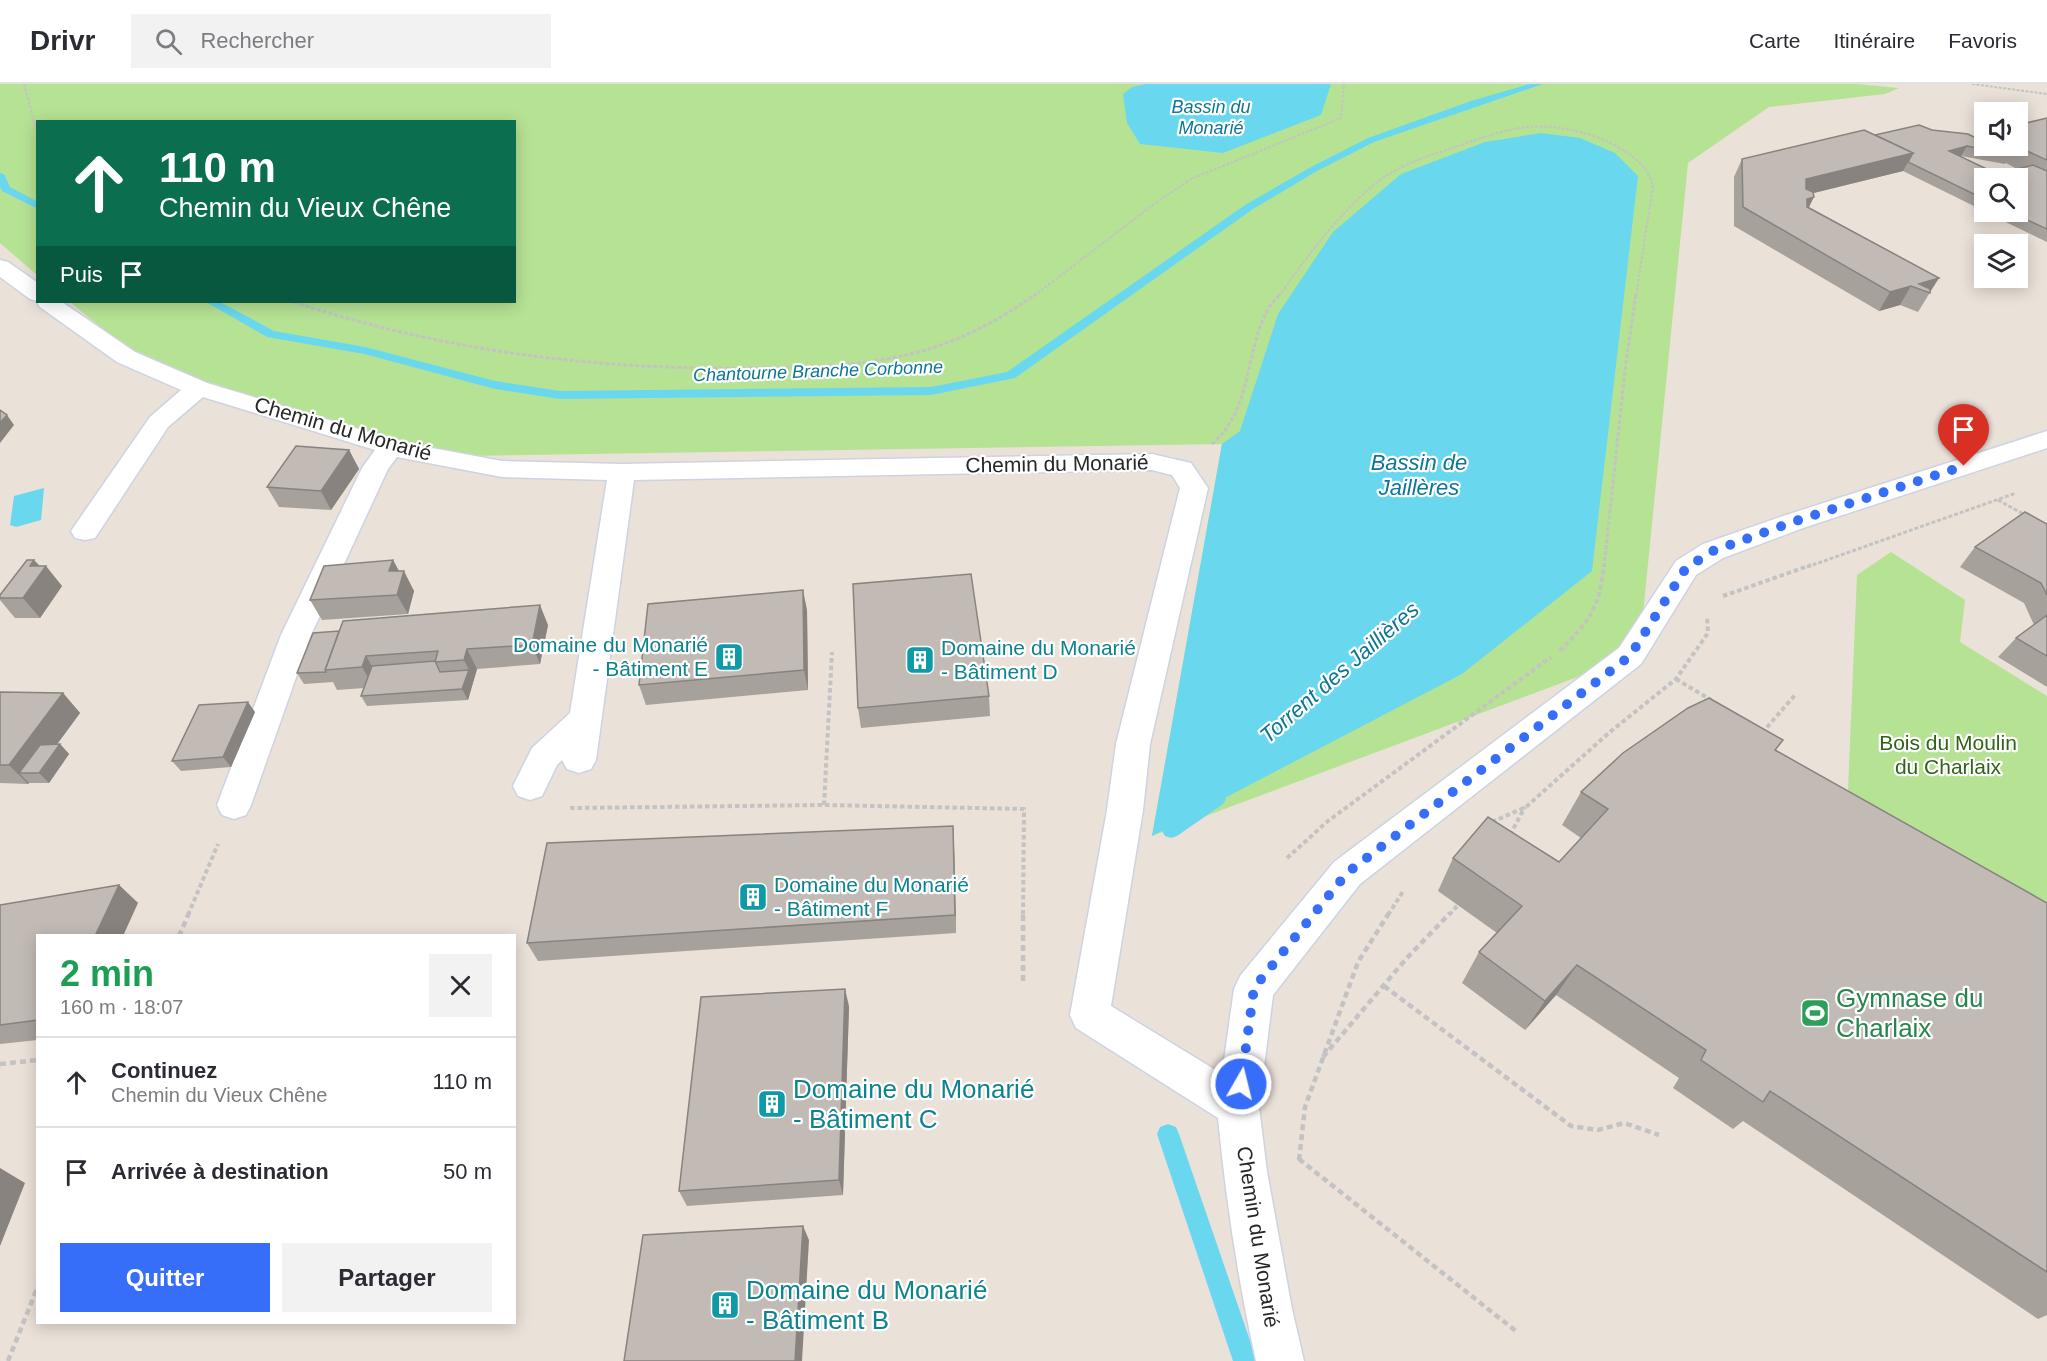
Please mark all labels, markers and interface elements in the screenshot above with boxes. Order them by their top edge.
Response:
search box [131,14,551,68]
text: Drivr [30,25,95,56]
icon: search [152,25,185,58]
text: Rechercher [200,28,314,53]
text: Carte [1749,29,1800,52]
text: Itinéraire [1833,29,1915,52]
text: Favoris [1948,29,2017,52]
water label: Bassin du Monarié [1171,97,1251,138]
map controls [1974,102,2028,288]
button: sound [1974,102,2028,156]
icon: ahead [60,144,138,222]
text: 110 m [159,144,276,191]
button: search [1974,168,2028,222]
text: Chemin du Vieux Chêne [159,193,451,223]
button: layers [1974,234,2028,288]
icon: arrive [115,258,148,291]
text: Puis [60,262,103,287]
water label: Chantourne Branche Corbonne [693,357,943,385]
street label: Chemin du Monarié [252,392,434,465]
pin [1938,404,1989,466]
icon: arrive [1947,413,1980,446]
street label: Chemin du Monarié [965,450,1149,477]
water label: Bassin de Jaillères [1371,450,1467,500]
water label: Torrent des Jaillières [1255,597,1424,748]
place label: Domaine du Monarié - Bâtiment E [513,633,708,680]
place label: Domaine du Monarié - Bâtiment D [941,636,1136,683]
building icon: Domaine du Monarié - Bâtiment E [713,641,745,673]
building icon: Domaine du Monarié - Bâtiment D [904,644,936,676]
park label: Bois du Moulin du Charlaix [1879,731,2017,778]
place label: Domaine du Monarié - Bâtiment F [774,873,969,920]
building icon: Domaine du Monarié - Bâtiment F [737,881,769,913]
text: 2 min [60,953,154,994]
button: close [429,954,492,1017]
place label: Gymnase du Charlaix [1836,983,1983,1043]
text: 160 m · 18:07 [60,996,183,1018]
sports icon: Gymnase du Charlaix [1799,997,1831,1029]
position arrow [1209,1052,1273,1116]
text: Continuez [111,1058,217,1083]
icon: ahead [60,1066,93,1099]
text: 110 m [432,1069,492,1094]
place label: Domaine du Monarié - Bâtiment C [793,1074,1034,1134]
text: Chemin du Vieux Chêne [111,1084,327,1106]
building icon: Domaine du Monarié - Bâtiment C [756,1088,788,1120]
street label: Chemin du Monarié [1233,1145,1284,1329]
icon: arrive [60,1156,93,1189]
text: Arrivée à destination [111,1159,329,1184]
text: 50 m [443,1159,492,1184]
button: Quitter [60,1243,270,1312]
button: Partager [282,1243,492,1312]
place label: Domaine du Monarié - Bâtiment B [746,1275,987,1335]
building icon: Domaine du Monarié - Bâtiment B [709,1289,741,1321]

